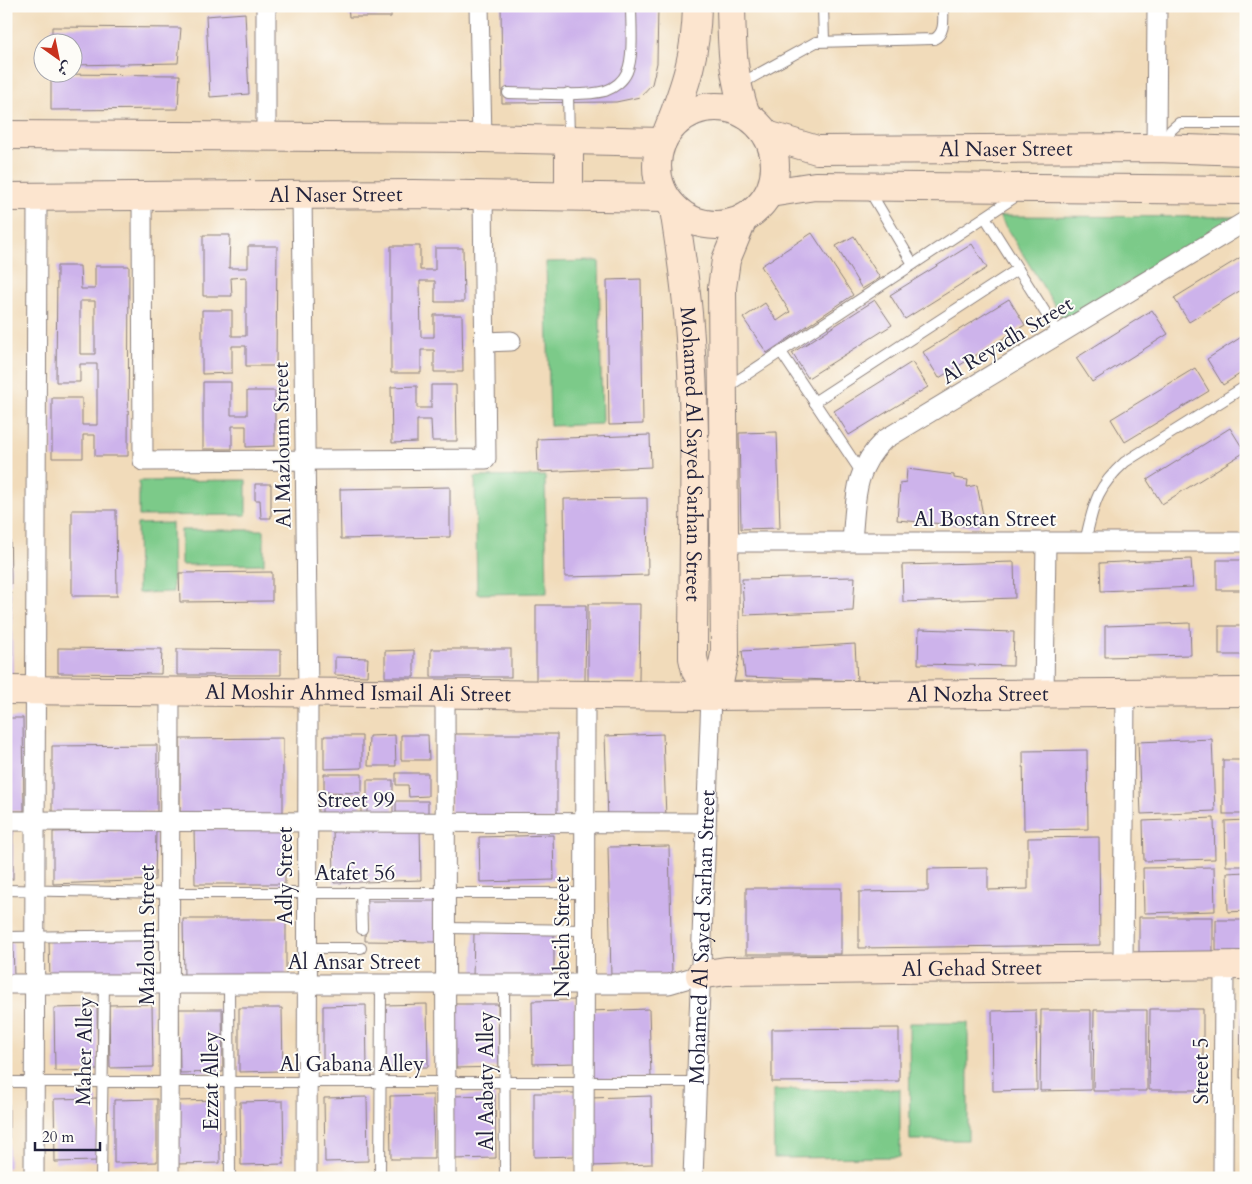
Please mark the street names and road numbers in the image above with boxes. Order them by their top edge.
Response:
street label: Al Naser Street [939,134,1073,164]
street label: Al Naser Street [269,180,403,210]
street label: Al Reyadh Street [936,289,1079,391]
street label: Mohamed Al Sayed Sarhan Street [672,305,708,602]
street label: Al Mazloum Street [267,361,298,528]
street label: Al Bostan Street [914,505,1057,534]
street label: Al Moshir Ahmed Ismail Ali Street [205,678,511,709]
street label: Al Nozha Street [907,679,1049,710]
street label: Street 99 [317,786,395,815]
street label: Mohamed Al Sayed Sarhan Street [682,789,723,1085]
street label: Adly Street [271,826,300,925]
street label: Atafet 56 [315,859,395,888]
street label: Mazloum Street [133,864,162,1005]
street label: Nabeih Street [548,876,577,998]
street label: Al Ansar Street [288,948,421,977]
street label: Al Gehad Street [901,953,1042,984]
street label: Maher Alley [69,996,100,1106]
street label: Al Aabaty Alley [472,1011,501,1151]
street label: Ezzat Alley [197,1031,226,1131]
street label: Street 5 [1187,1038,1216,1104]
street label: Al Gabana Alley [280,1050,424,1079]

